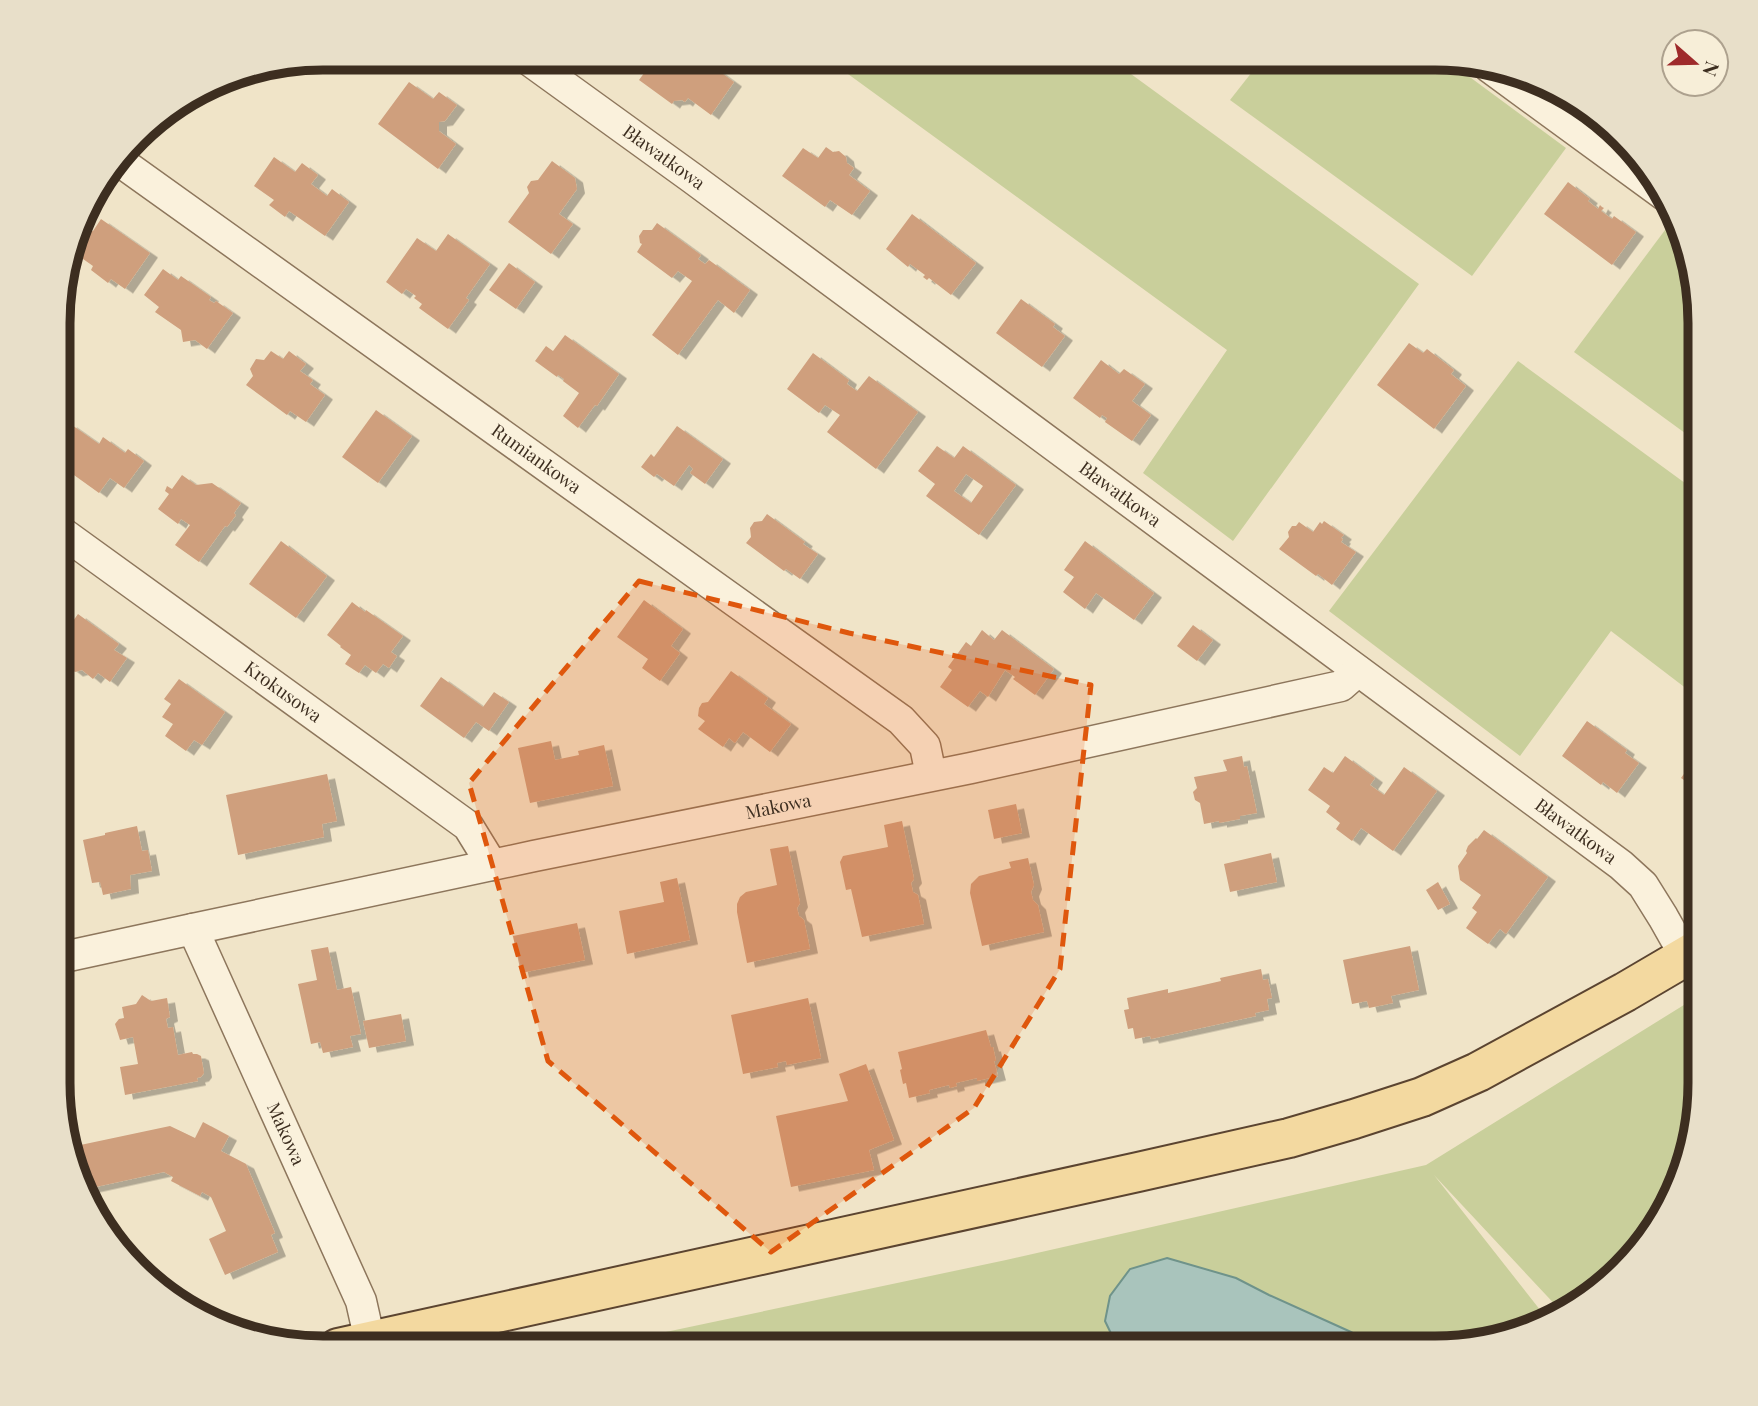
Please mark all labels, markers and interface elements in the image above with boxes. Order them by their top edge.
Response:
north arrow [1660,28,1730,98]
text: N [1697,58,1726,80]
street label: Bławatkowa [618,119,710,195]
street label: Rumiankowa [487,418,586,499]
street label: Bławatkowa [1075,455,1166,532]
street label: Krokusowa [240,655,327,727]
street label: Makowa [743,787,813,824]
street label: Bławatkowa [1531,793,1622,869]
street label: Makowa [262,1098,311,1169]

